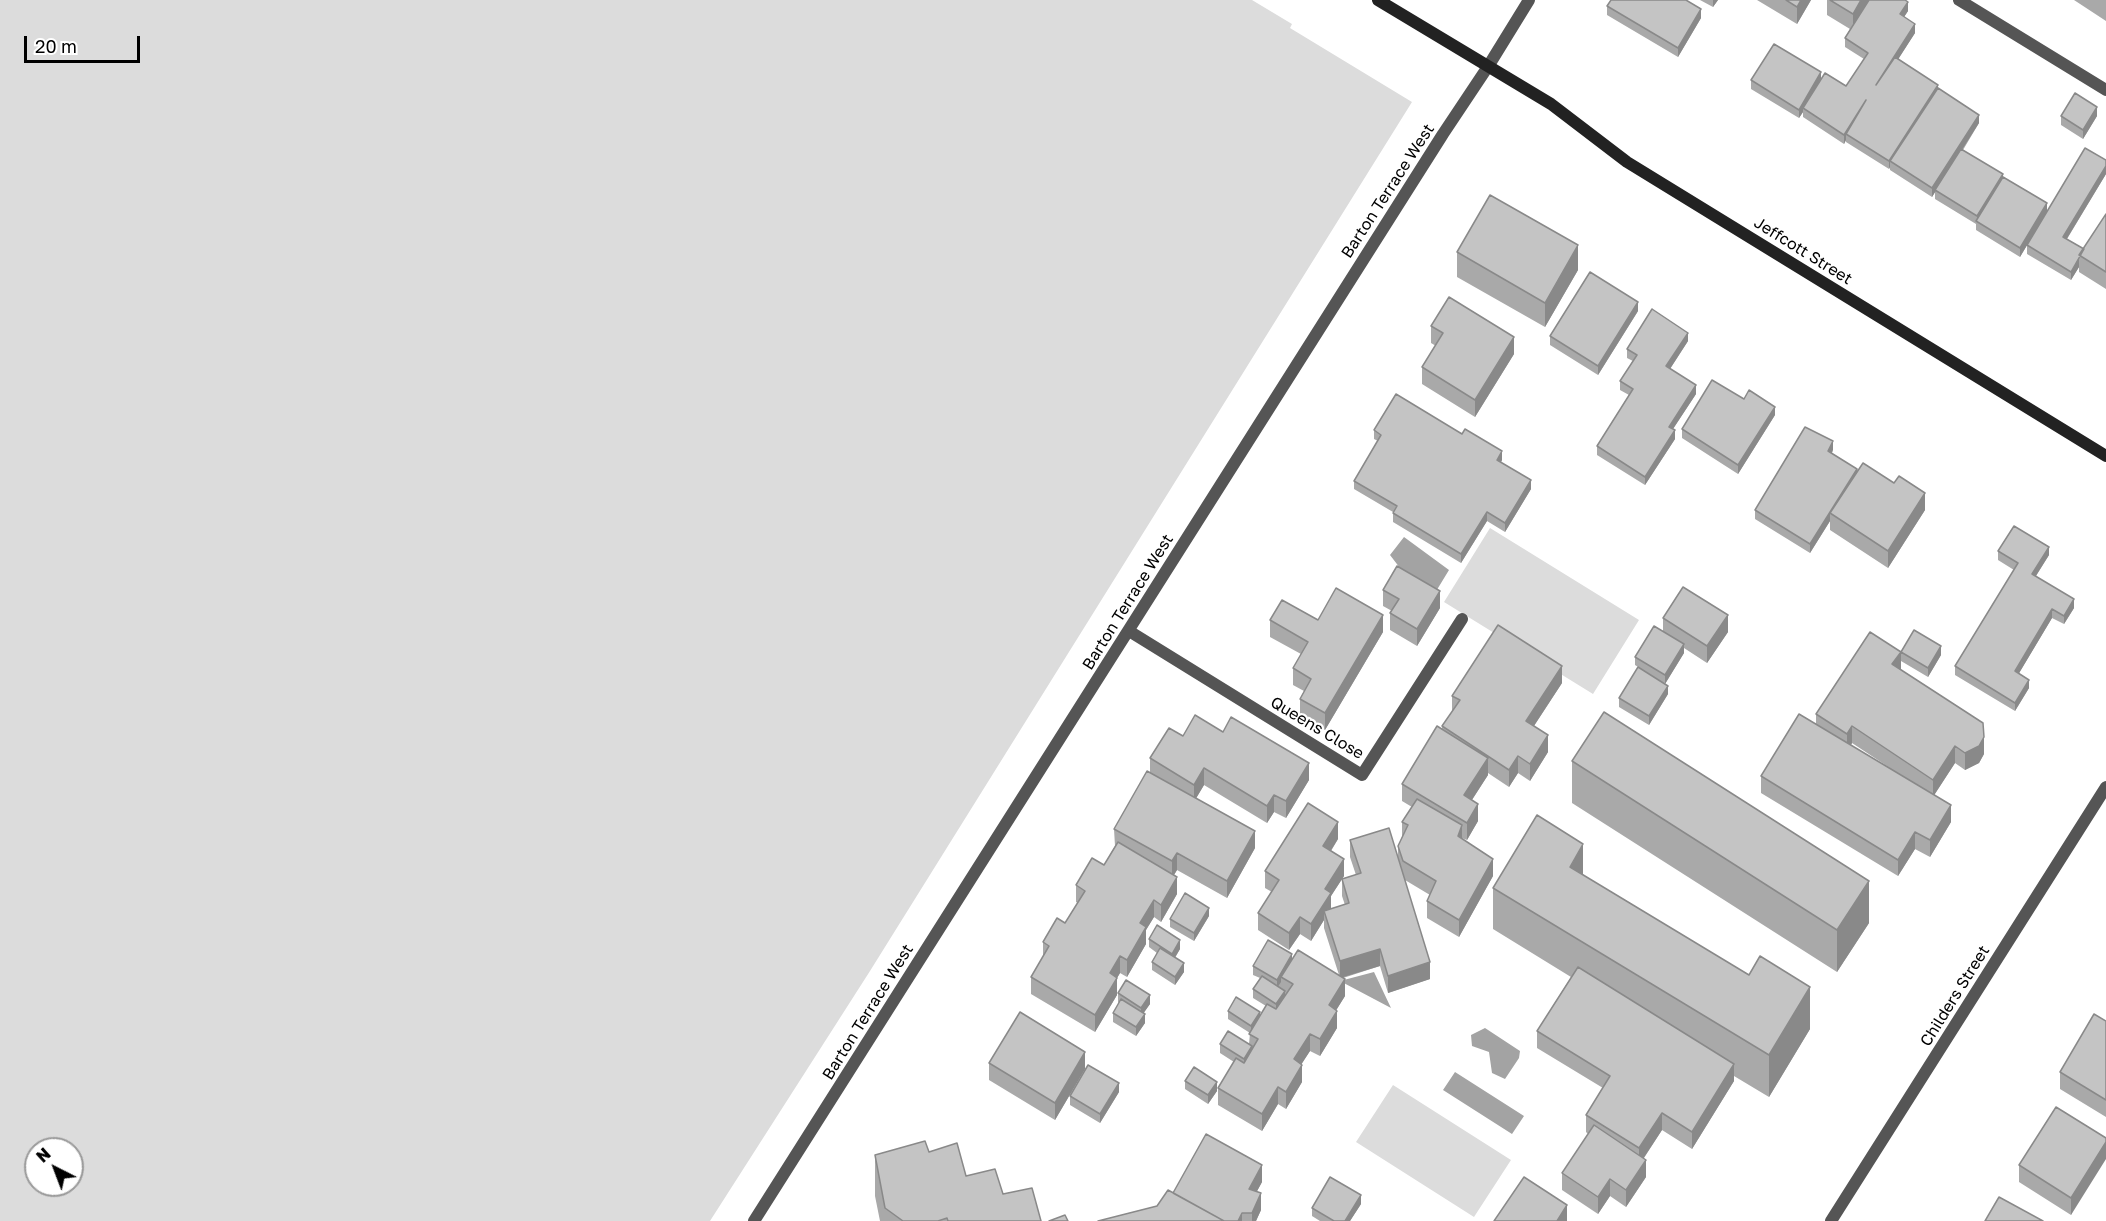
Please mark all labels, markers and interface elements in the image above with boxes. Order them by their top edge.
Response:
scale bar [27,24,142,62]
text: 20 m [35,35,77,57]
street label: Barton Terrace West [1337,120,1439,262]
street label: Jeffcott Street [1750,213,1856,289]
street label: Barton Terrace West [1078,531,1178,673]
street label: Queens Close [1267,693,1367,763]
street label: Barton Terrace West [818,941,918,1083]
street label: Childers Street [1916,942,1994,1050]
north arrow [24,1137,84,1197]
text: N [32,1144,55,1167]

